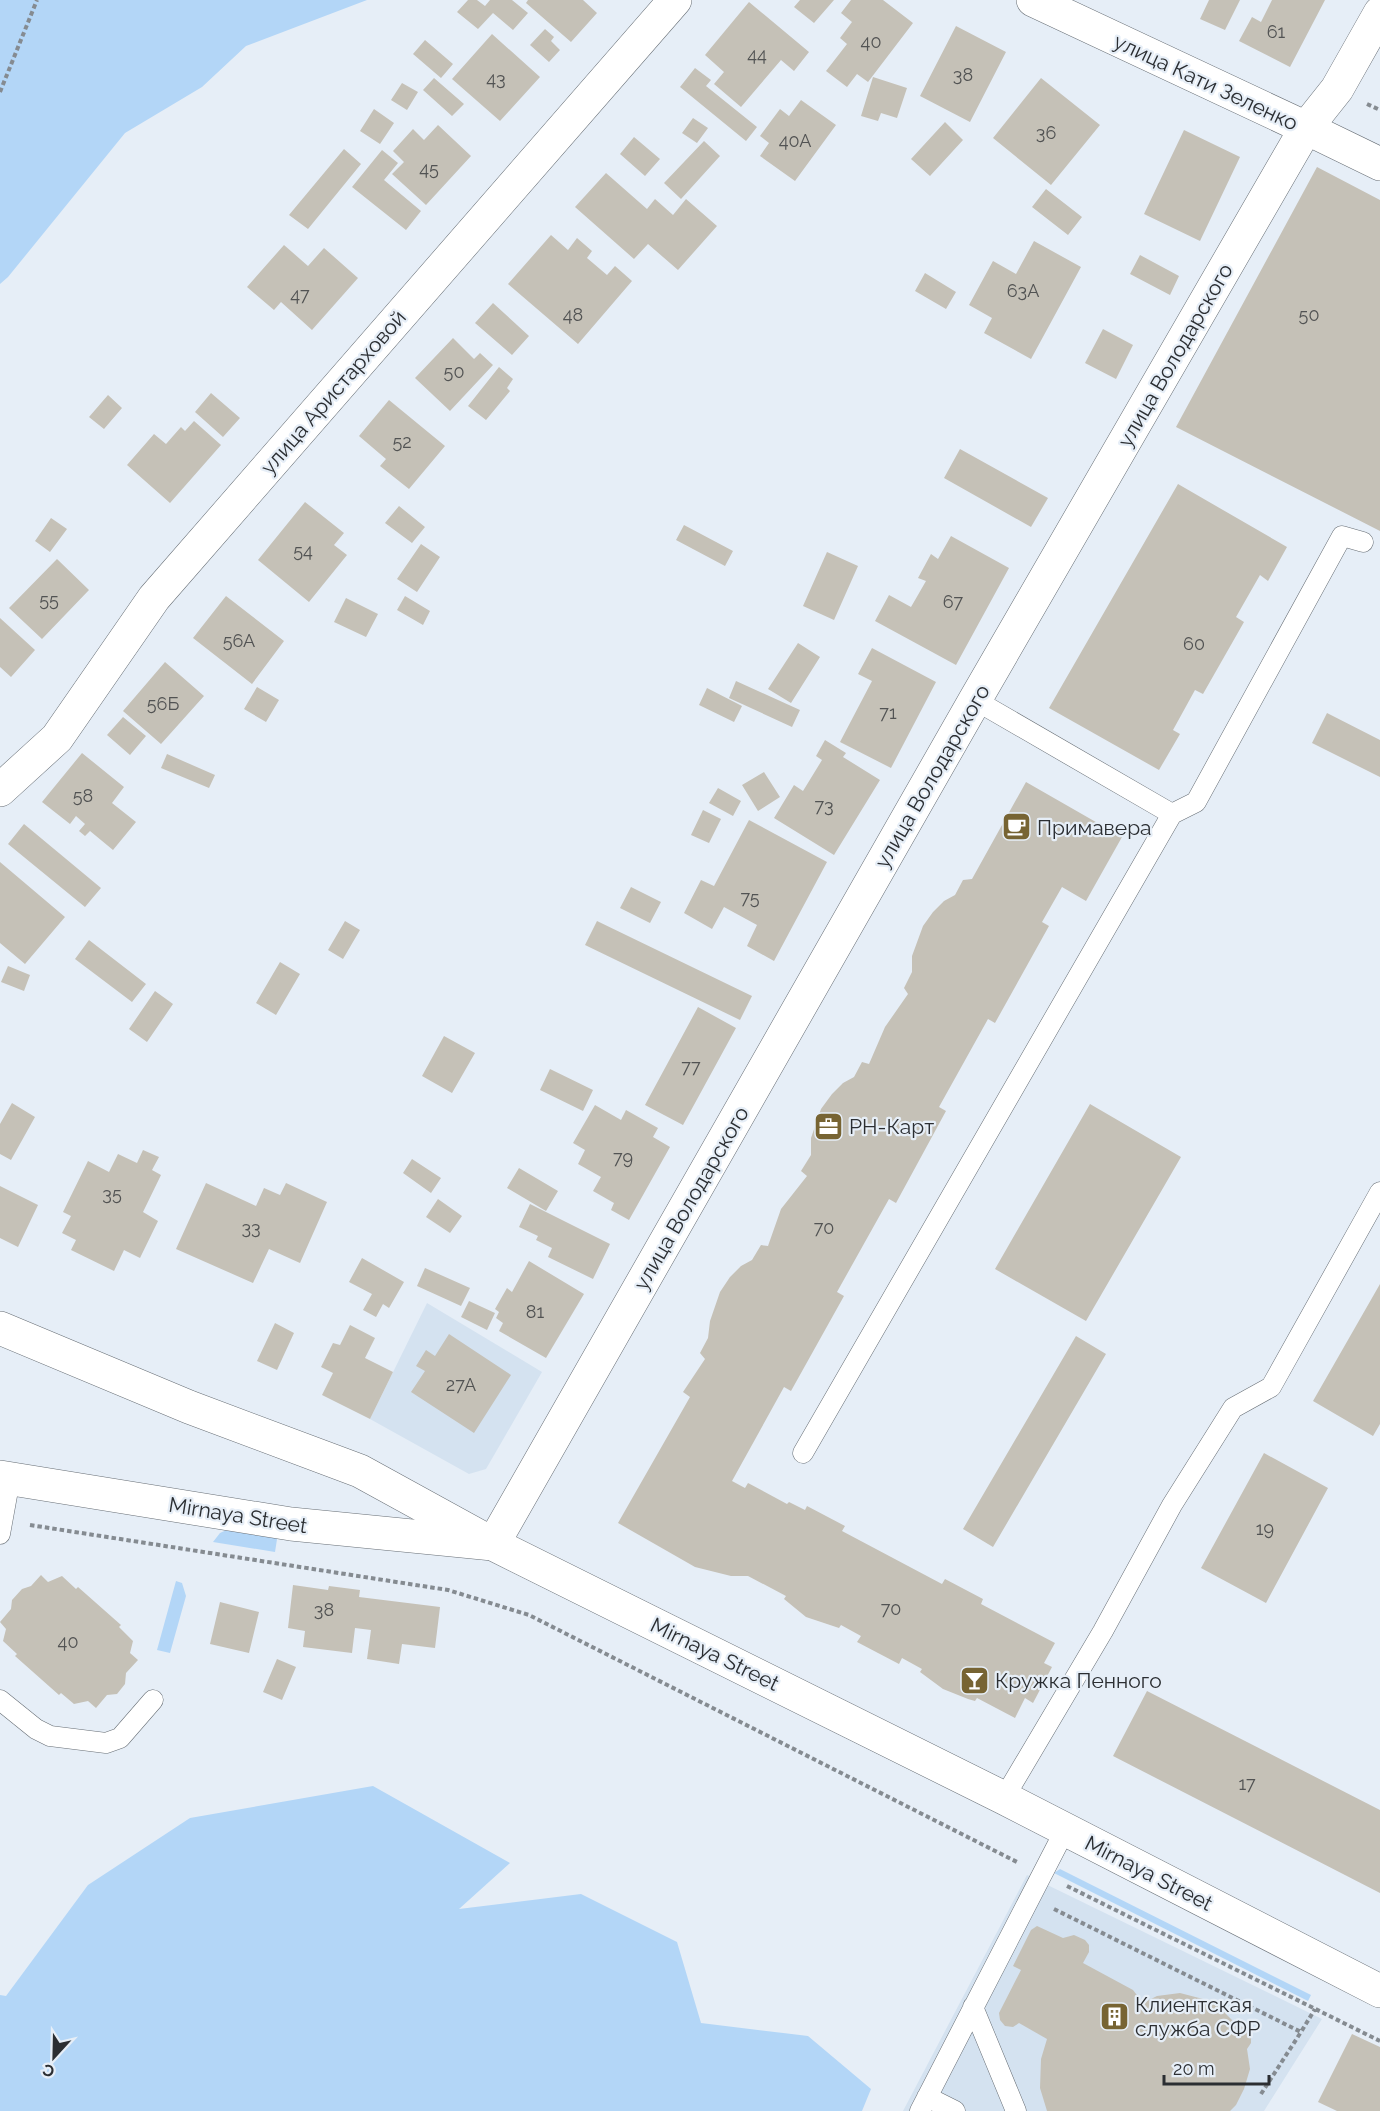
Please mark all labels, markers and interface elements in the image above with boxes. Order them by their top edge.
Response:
house number: 61 [1267,21,1286,42]
street label: улица Кати Зеленко [1110,28,1302,136]
house number: 40 [861,31,881,52]
house number: 44 [747,44,767,65]
house number: 38 [953,64,973,85]
house number: 43 [486,68,506,89]
house number: 36 [1036,122,1056,143]
house number: 40А [779,130,811,151]
house number: 45 [419,158,439,179]
street label: улица Володарского [1112,259,1238,451]
house number: 63А [1007,280,1039,301]
house number: 47 [290,284,310,305]
house number: 48 [563,304,583,325]
house number: 50 [1299,304,1319,325]
street label: улица Аристарховой [255,305,411,479]
house number: 50 [444,361,464,382]
house number: 52 [392,431,412,452]
house number: 54 [293,540,313,561]
house number: 55 [39,589,59,610]
house number: 67 [943,591,964,612]
house number: 56А [223,630,255,651]
house number: 60 [1183,633,1205,654]
street label: улица Володарского [869,680,995,872]
house number: 56Б [147,693,179,714]
house number: 71 [879,702,897,723]
house number: 58 [73,785,93,806]
house number: 73 [814,795,834,816]
cafe icon: Примавера [1000,811,1032,843]
place label: Примавера [1037,815,1152,840]
house number: 75 [740,887,760,908]
house number: 77 [681,1056,701,1077]
street label: улица Володарского [628,1102,754,1294]
office icon: РН-Карт [812,1110,844,1142]
place label: РН-Карт [849,1114,934,1139]
house number: 79 [613,1147,633,1168]
house number: 35 [102,1183,122,1204]
house number: 33 [241,1217,261,1238]
house number: 70 [814,1217,834,1238]
house number: 81 [526,1301,544,1322]
house number: 27А [446,1374,476,1395]
street label: Mirnaya Street [167,1492,309,1538]
house number: 19 [1256,1518,1274,1539]
house number: 70 [881,1598,901,1619]
house number: 38 [314,1599,334,1620]
street label: Mirnaya Street [647,1612,783,1696]
house number: 40 [58,1631,78,1652]
bar icon: Кружка Пенного [958,1664,990,1696]
place label: Кружка Пенного [995,1668,1162,1693]
house number: 17 [1238,1773,1256,1794]
street label: Mirnaya Street [1081,1830,1217,1916]
place label: Клиентская служба СФР [1135,1992,1260,2041]
building icon: Клиентская служба СФР [1098,2000,1130,2032]
north arrow [24,2027,84,2087]
scale bar [1164,2048,1269,2086]
text: 20 m [1173,2058,1215,2079]
text: С [40,2060,57,2081]

